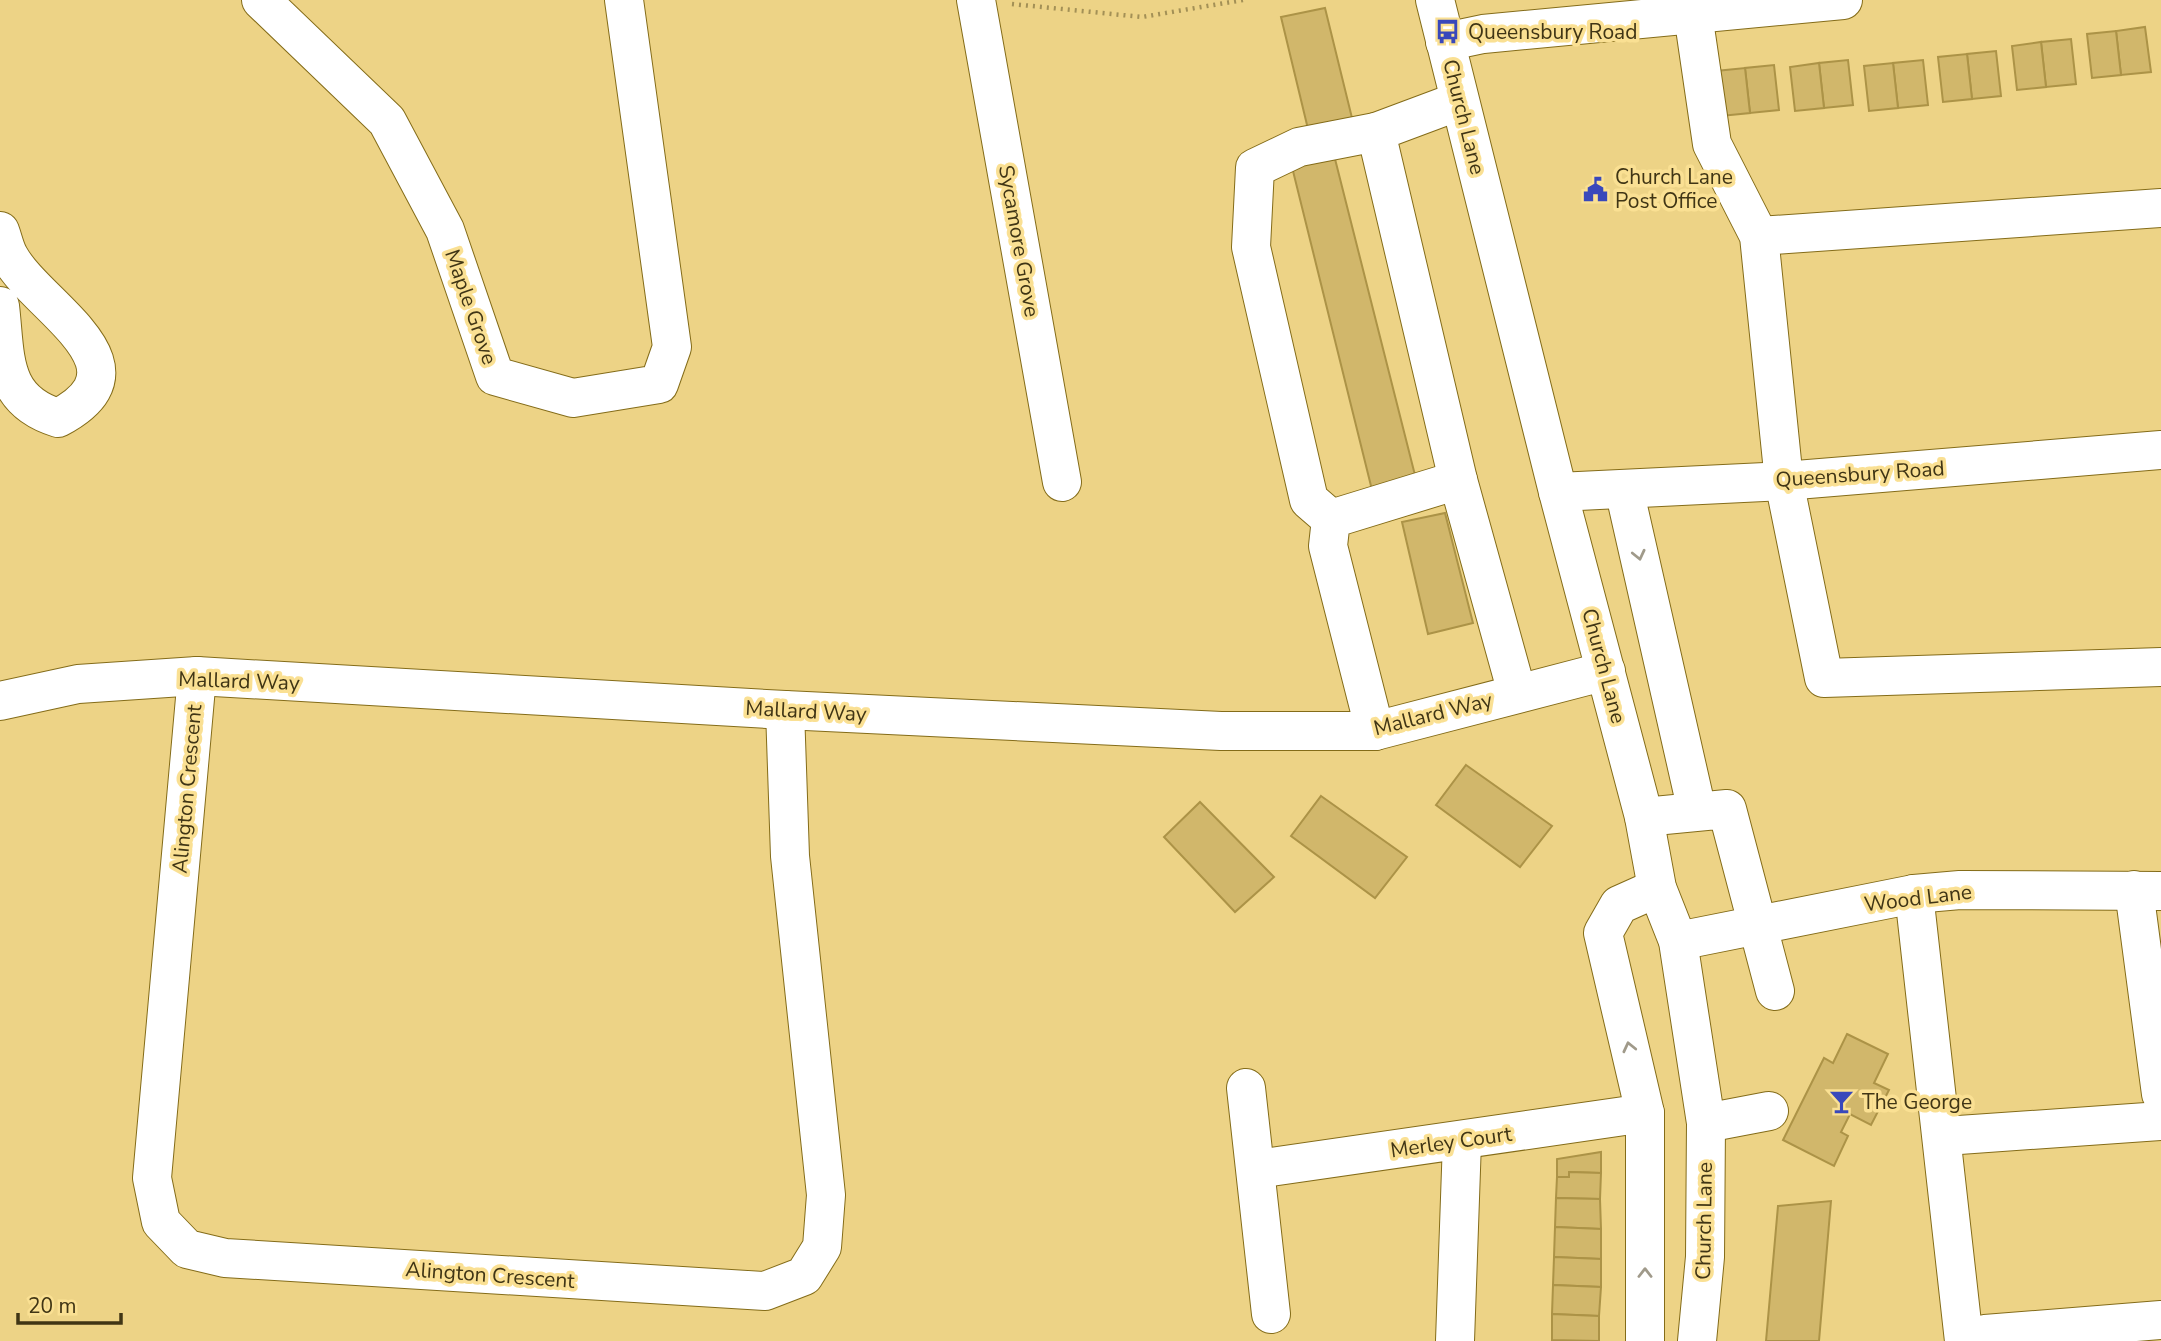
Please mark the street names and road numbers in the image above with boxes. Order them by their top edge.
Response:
street label: Church Lane [1436,56,1492,178]
street label: Sycamore Grove [992,163,1046,319]
street label: Maple Grove [438,246,504,368]
street label: Queensbury Road [1774,454,1946,494]
street label: Church Lane [1575,605,1633,727]
street label: Mallard Way [178,665,300,697]
street label: Mallard Way [1371,686,1495,742]
street label: Mallard Way [745,694,868,728]
street label: Alington Crescent [166,703,208,875]
street label: Wood Lane [1862,877,1974,919]
street label: Merley Court [1389,1120,1514,1164]
street label: Church Lane [1689,1162,1719,1280]
street label: Alington Crescent [404,1255,576,1295]

